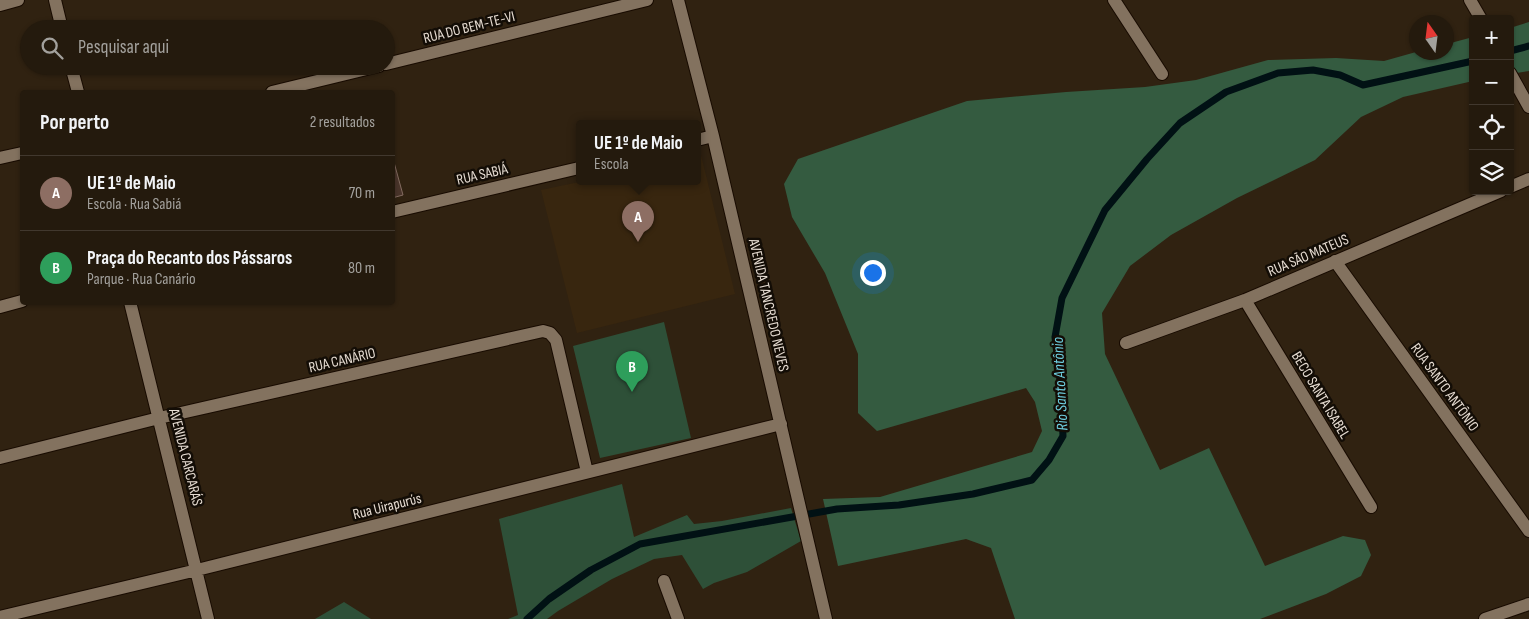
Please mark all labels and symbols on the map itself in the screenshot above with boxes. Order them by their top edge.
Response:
street label: RUA DO BEM-TE-VI [421,7,517,48]
north arrow [1409,15,1454,60]
street label: RUA SABIÁ [455,159,510,190]
pin: A [622,201,654,242]
street label: RUA SÃO MATEUS [1265,230,1352,281]
street label: AVENIDA TANCREDO NEVES [744,236,793,373]
your location [860,260,886,286]
water label: Rio Santo Antônio [1049,336,1072,431]
street label: RUA SANTO ANTÔNIO [1406,339,1483,435]
street label: RUA CANÁRIO [307,344,377,377]
street label: BECO SANTA ISABEL [1287,348,1354,443]
pin: B [616,351,648,392]
street label: AVENIDA CARCARÁS [164,406,207,508]
street label: Rua Uirapurύs [351,489,423,524]

